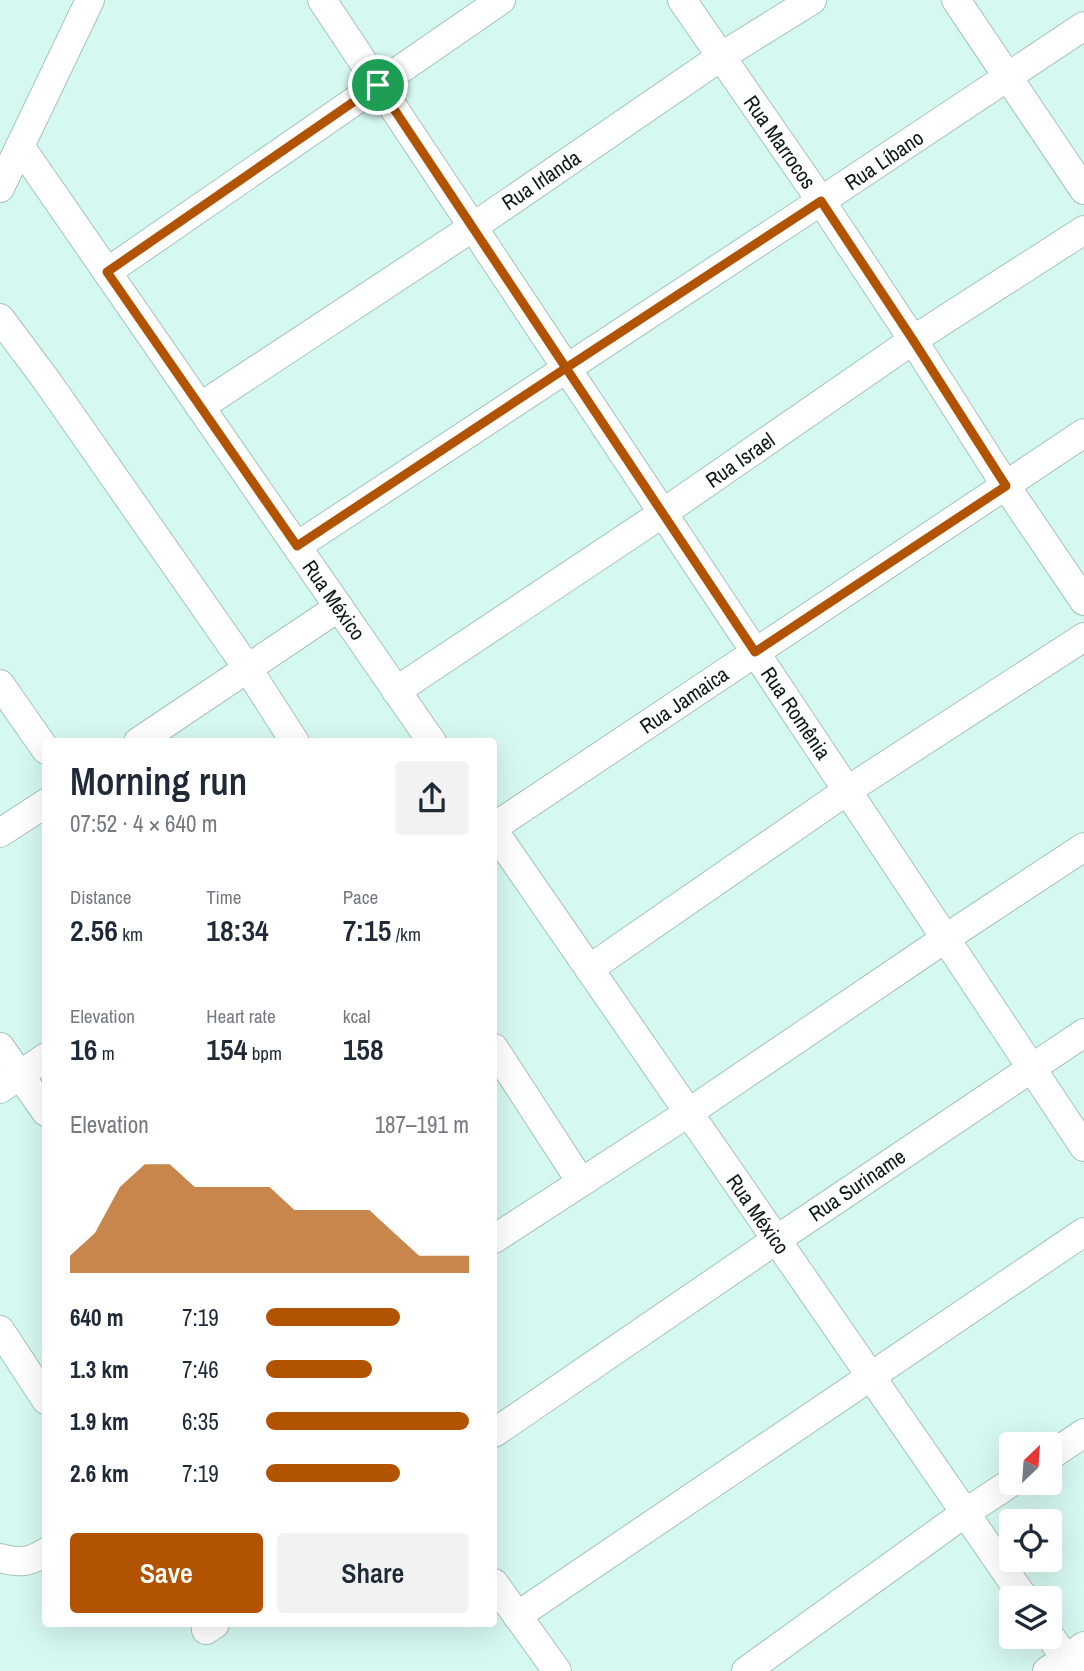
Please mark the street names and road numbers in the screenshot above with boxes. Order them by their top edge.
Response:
street label: Rua Marrocos [737,89,823,195]
street label: Rua Líbano [839,123,929,197]
street label: Rua Irlanda [496,143,586,217]
street label: Rua Israel [700,426,780,494]
street label: Rua México [296,554,372,646]
street label: Rua Jamaica [634,659,735,740]
street label: Rua Romênia [754,661,838,765]
street label: Rua Suriname [803,1142,911,1228]
street label: Rua México [720,1168,796,1260]

